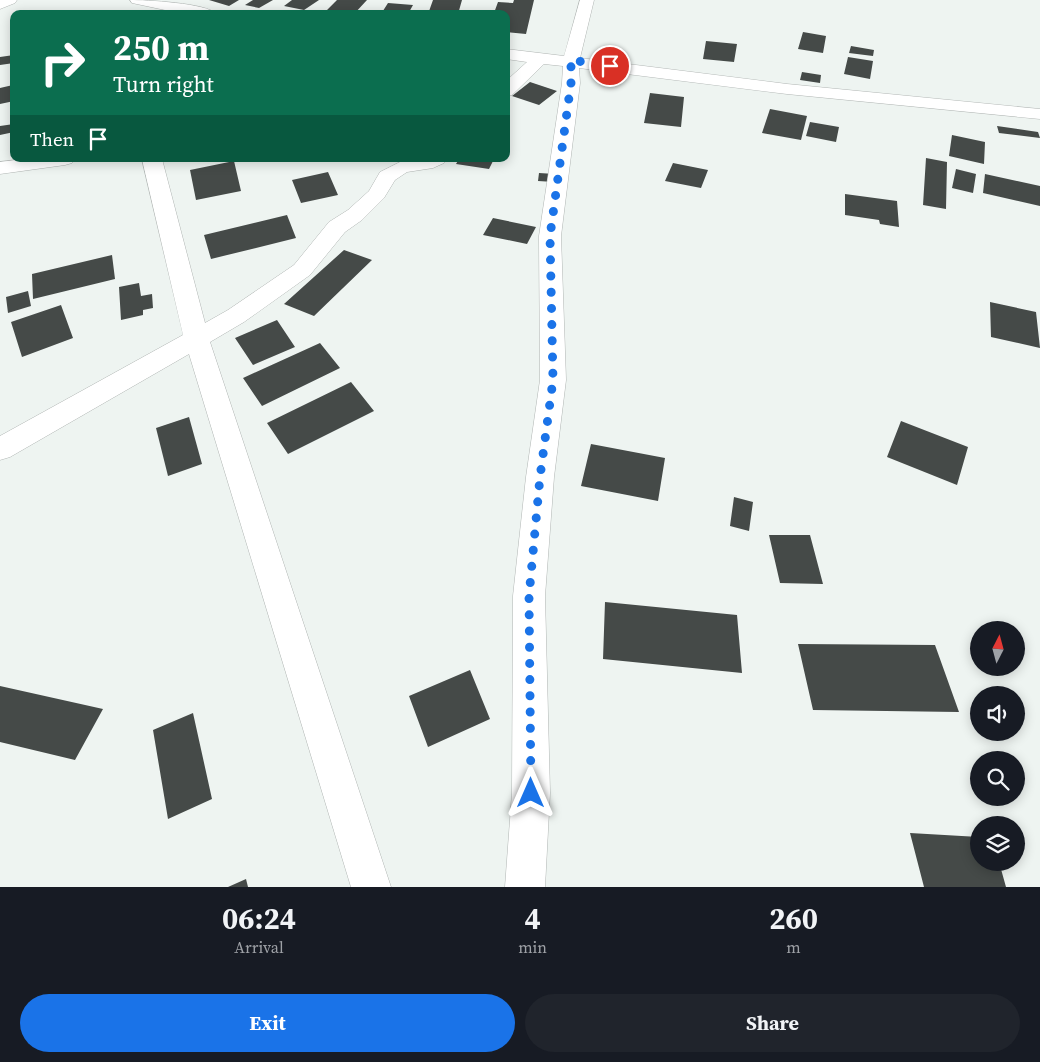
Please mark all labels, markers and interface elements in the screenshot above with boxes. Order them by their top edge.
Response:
text: 250 m [113,24,209,72]
icon: right [30,30,95,95]
pin [589,45,631,87]
icon: arrive [596,52,624,80]
text: Turn right [113,69,214,99]
icon: arrive [84,125,112,153]
text: Then [30,126,74,152]
north arrow [970,621,1025,676]
map controls [970,621,1025,871]
button: sound [970,686,1025,741]
button: search [970,751,1025,806]
position arrow [504,766,556,818]
button: layers [970,816,1025,871]
text: 06:24 [222,898,296,939]
text: 4 [524,898,541,939]
text: 260 [769,898,818,939]
text: Arrival [234,936,284,958]
text: min [518,936,547,958]
text: m [786,936,801,958]
button: Exit [20,994,515,1052]
button: Share [525,994,1020,1052]

